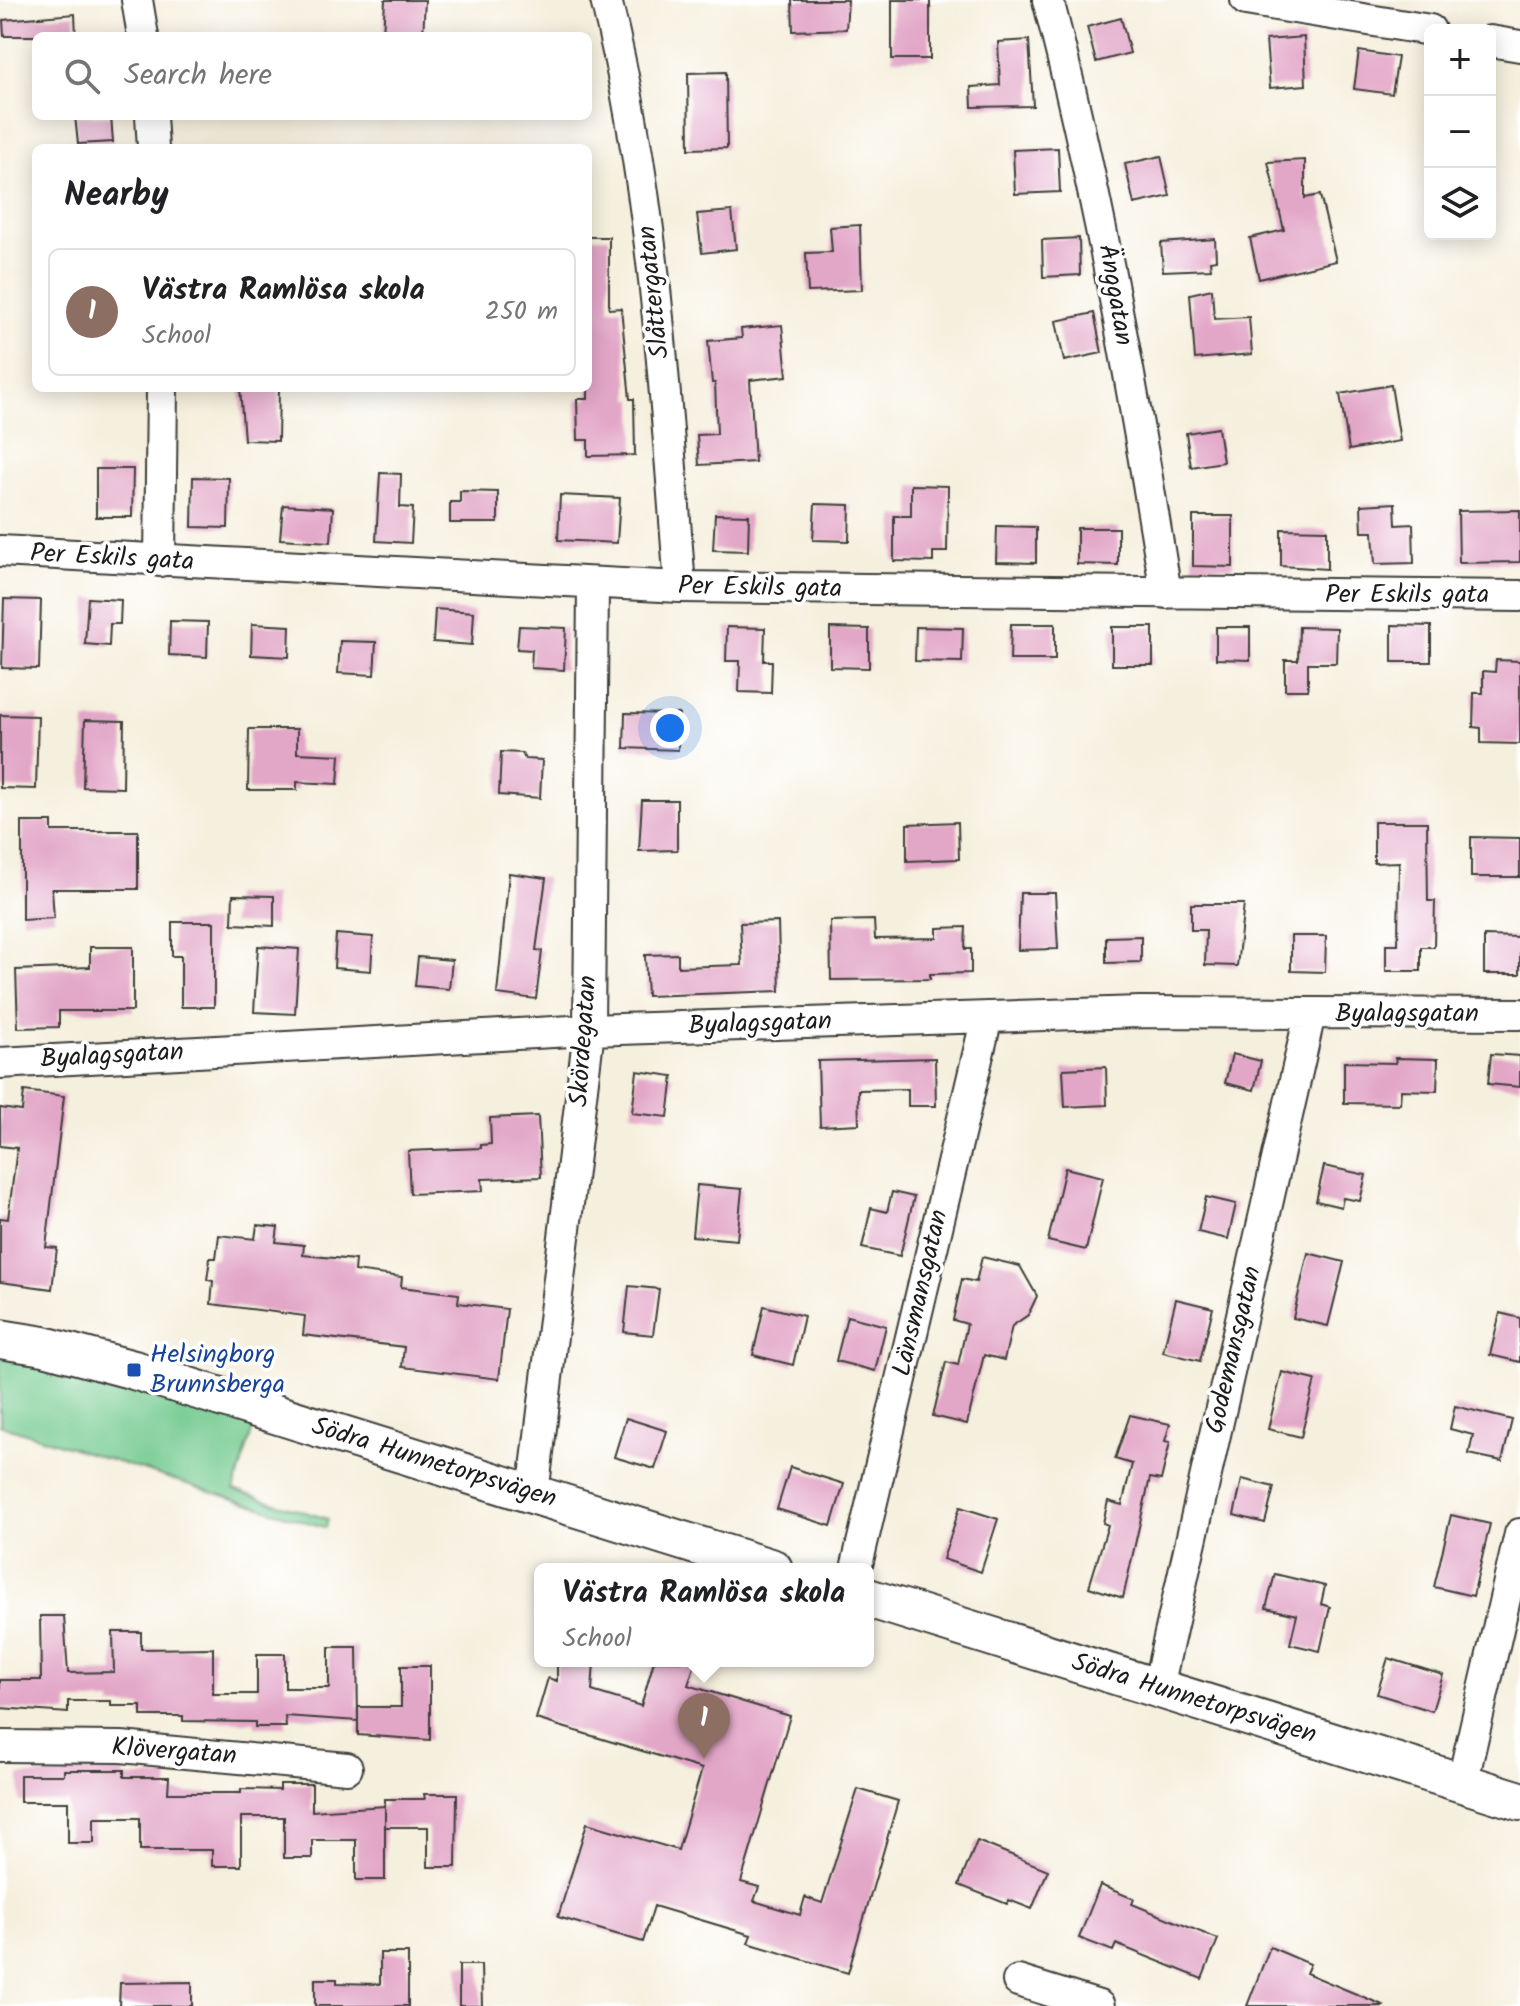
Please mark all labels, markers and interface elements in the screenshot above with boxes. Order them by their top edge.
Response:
map controls [1424,24,1496,240]
button: + [1424,24,1496,96]
search box [32,32,592,120]
text: Search here [124,52,272,100]
icon: search [60,54,104,98]
button: − [1424,96,1496,168]
button: layers [1424,168,1496,240]
text: Nearby [64,169,169,223]
street label: Slåttergatan [626,223,682,361]
street label: Änggatan [1085,241,1145,349]
text: Västra Ramlösa skola [142,267,425,315]
text: 1 [88,291,96,333]
text: 250 m [485,291,558,333]
text: School [142,315,211,357]
street label: Per Eskils gata [29,533,195,583]
street label: Per Eskils gata [678,566,842,610]
street label: Per Eskils gata [1325,574,1489,616]
your location [650,708,690,748]
street label: Skördegatan [558,974,610,1108]
street label: Byalagsgatan [1335,993,1479,1035]
street label: Byalagsgatan [688,1001,832,1047]
street label: Byalagsgatan [39,1031,185,1081]
street label: Länsmansgatan [881,1206,961,1380]
street label: Godemansgatan [1194,1262,1274,1438]
place label: Helsingborg Brunnsberga [150,1334,285,1406]
marker: Helsingborg Brunnsberga [125,1361,143,1379]
street label: Södra Hunnetorpsvägen [306,1406,562,1520]
popup [534,1563,874,1667]
text: Västra Ramlösa skola [563,1570,845,1618]
text: School [563,1618,632,1660]
street label: Södra Hunnetorpsvägen [1066,1642,1322,1756]
pin: 1 [678,1693,730,1759]
street label: Klövergatan [110,1727,238,1777]

